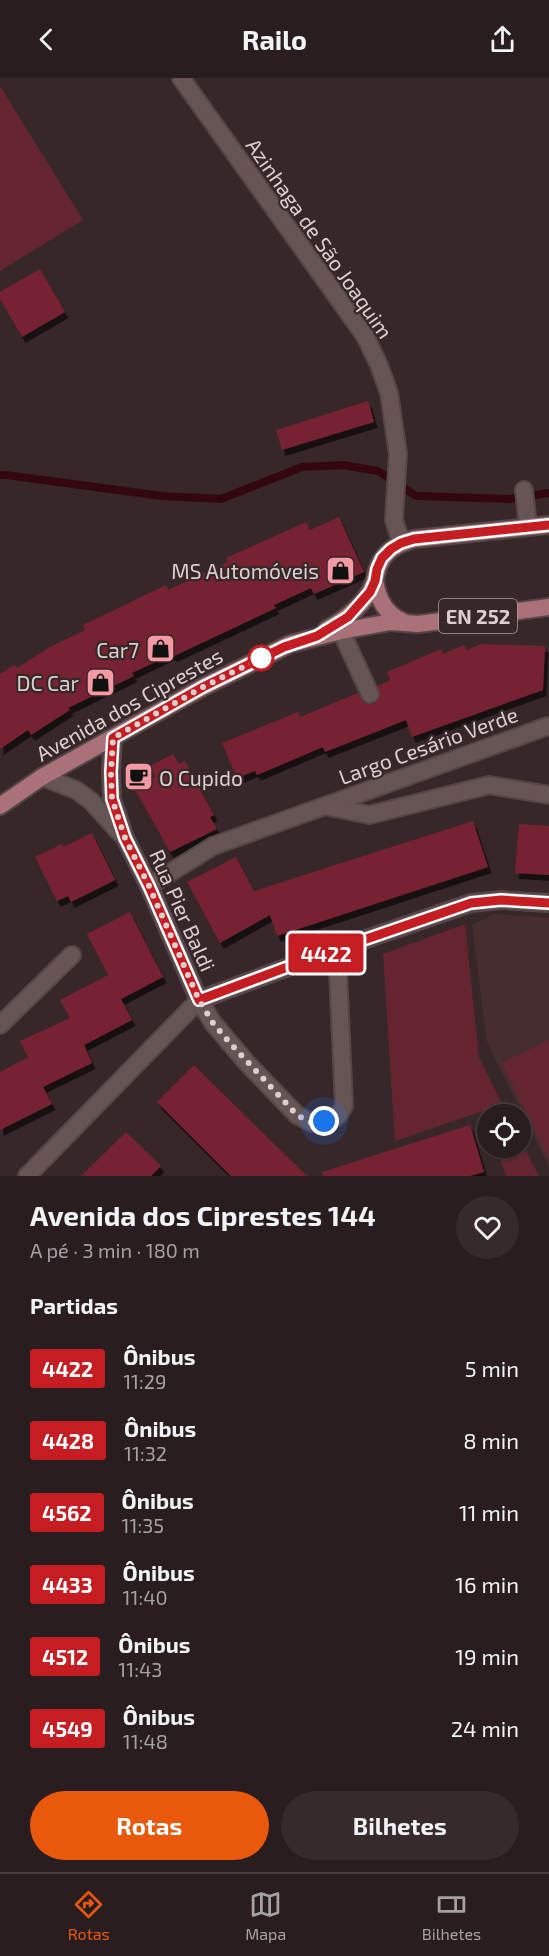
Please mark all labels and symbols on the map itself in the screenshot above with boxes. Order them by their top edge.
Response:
street label: Azinhaga de São Joaquim [241,133,399,343]
shop icon: MS Automóveis [324,554,356,586]
place label: MS Automóveis [171,558,319,583]
road number: EN 252 [439,599,517,633]
shop icon: Car7 [144,633,176,665]
place label: Car7 [96,637,139,662]
street label: Avenida dos Ciprestes [31,642,227,766]
unlabelled marker [248,645,274,671]
shop icon: DC Car [84,666,116,698]
place label: DC Car [16,670,80,695]
street label: Largo Cesário Verde [335,701,521,789]
cafe icon: O Cupido [122,761,154,793]
place label: O Cupido [159,765,243,790]
street label: Rua Pier Baldi [145,845,221,975]
line badge: 4422 [284,934,368,972]
your location [309,1106,339,1136]

